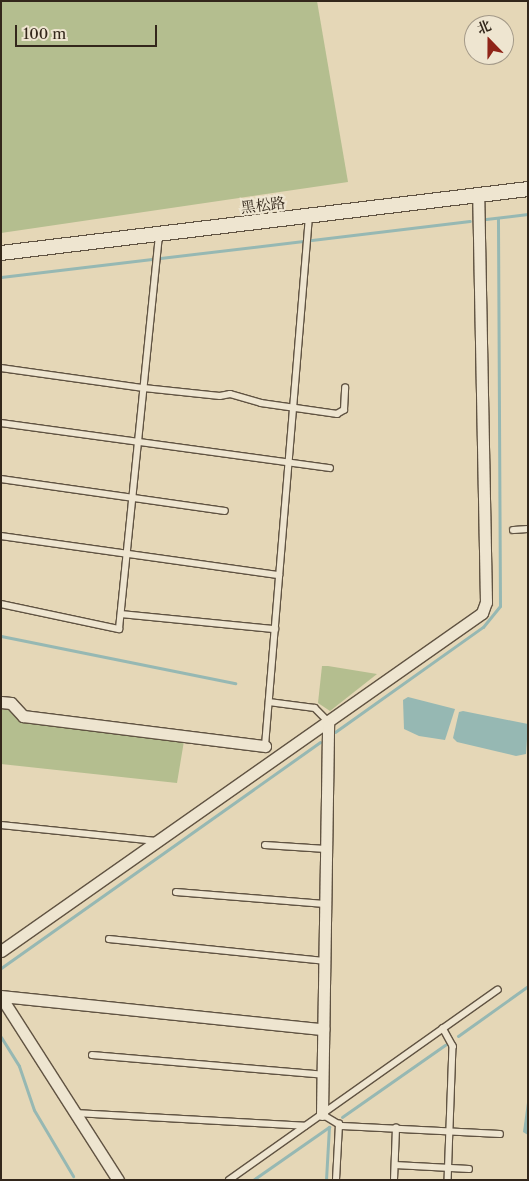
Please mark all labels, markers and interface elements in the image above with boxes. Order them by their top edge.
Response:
scale bar [18,15,160,47]
north arrow [464,15,514,65]
text: 北 [474,16,494,38]
text: 100 m [23,24,66,43]
street label: 黑松路 [240,193,286,217]

